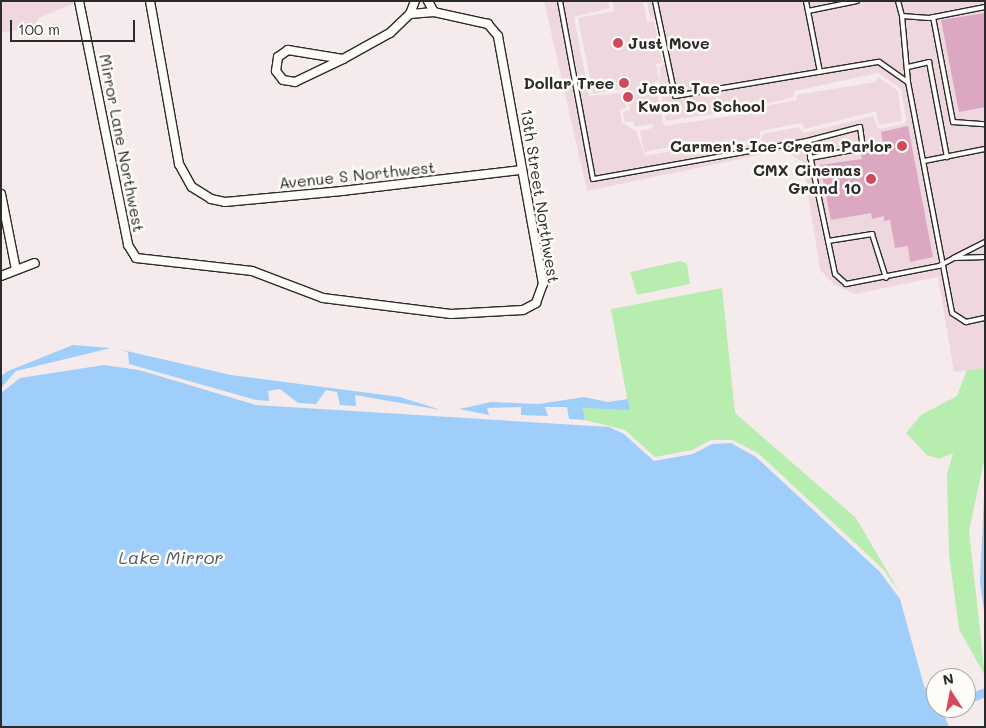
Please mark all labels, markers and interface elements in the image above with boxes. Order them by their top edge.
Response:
scale bar [12,10,138,42]
text: 100 m [18,19,60,39]
place label: Just Move [628,33,710,53]
marker: Just Move [612,37,624,49]
street label: Mirror Lane Northwest [95,52,149,234]
place label: Dollar Tree [523,73,614,93]
marker: Dollar Tree [618,77,630,89]
place label: Jeans Tae Kwon Do School [638,78,765,116]
marker: Jeans Tae Kwon Do School [622,91,634,103]
street label: 13th Street Northwest [517,107,563,285]
place label: Carmen's Ice Cream Parlor [670,136,892,156]
marker: Carmen's Ice Cream Parlor [896,140,908,152]
street label: Avenue S Northwest [278,157,436,193]
place label: CMX Cinemas Grand 10 [753,160,861,198]
marker: CMX Cinemas Grand 10 [865,173,877,185]
water label: Lake Mirror [119,546,223,568]
north arrow [926,668,976,718]
text: N [941,668,955,689]

